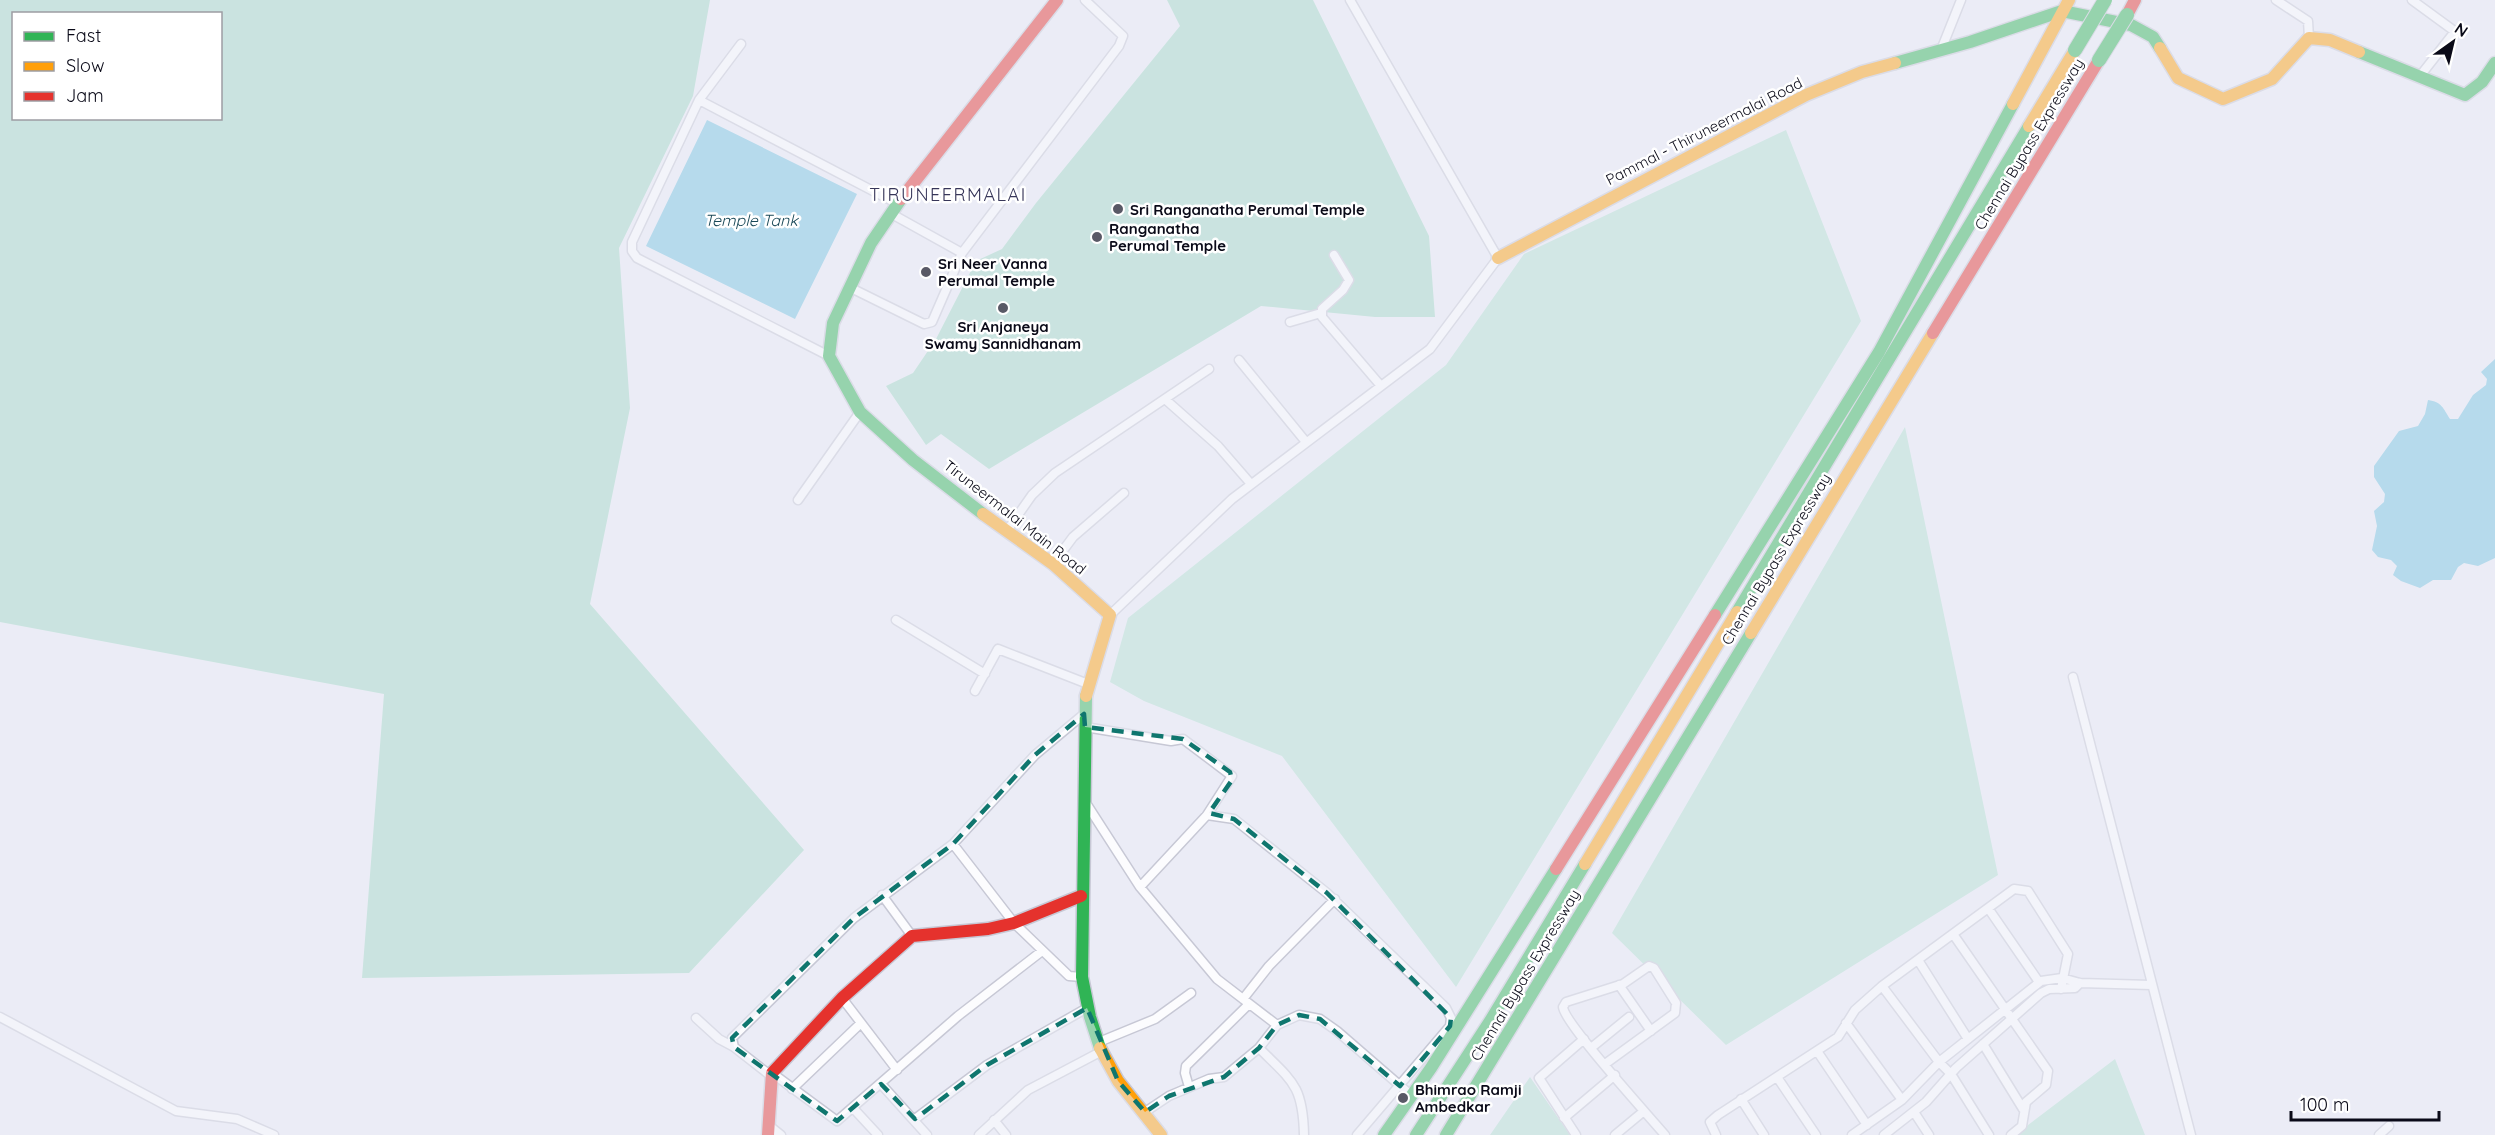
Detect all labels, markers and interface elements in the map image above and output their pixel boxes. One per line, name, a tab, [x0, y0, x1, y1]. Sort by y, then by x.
legend	[12, 12, 222, 120]
north arrow	[2423, 12, 2483, 72]
text: N	[2451, 18, 2472, 41]
text: Fast	[66, 24, 101, 47]
text: Slow	[66, 54, 104, 77]
street label: Chennai Bypass Expressway	[1970, 55, 2088, 233]
street label: Pammal - Thiruneermalai Road	[1602, 73, 1806, 189]
text: Jam	[66, 84, 104, 107]
district label: TIRUNEERMALAI	[869, 183, 1027, 206]
place label: Sri Ranganatha Perumal Temple	[1130, 200, 1365, 219]
marker: Sri Ranganatha Perumal Temple	[1111, 202, 1125, 216]
water label: Temple Tank	[704, 210, 799, 230]
place label: Ranganatha Perumal Temple	[1109, 219, 1226, 255]
marker: Ranganatha Perumal Temple	[1090, 230, 1104, 244]
place label: Sri Neer Vanna Perumal Temple	[938, 254, 1055, 290]
marker: Sri Neer Vanna Perumal Temple	[919, 265, 933, 279]
marker: Sri Anjaneya Swamy Sannidhanam	[996, 301, 1010, 315]
place label: Sri Anjaneya Swamy Sannidhanam	[925, 317, 1081, 353]
street label: Tiruneermalai Main Road	[940, 456, 1090, 578]
street label: Chennai Bypass Expressway	[1717, 470, 1835, 648]
street label: Chennai Bypass Expressway	[1466, 886, 1584, 1064]
place label: Bhimrao Ramji Ambedkar	[1415, 1080, 1522, 1116]
scale bar	[2291, 1084, 2440, 1122]
marker: Bhimrao Ramji Ambedkar	[1396, 1091, 1410, 1105]
text: 100 m	[2300, 1093, 2349, 1116]

